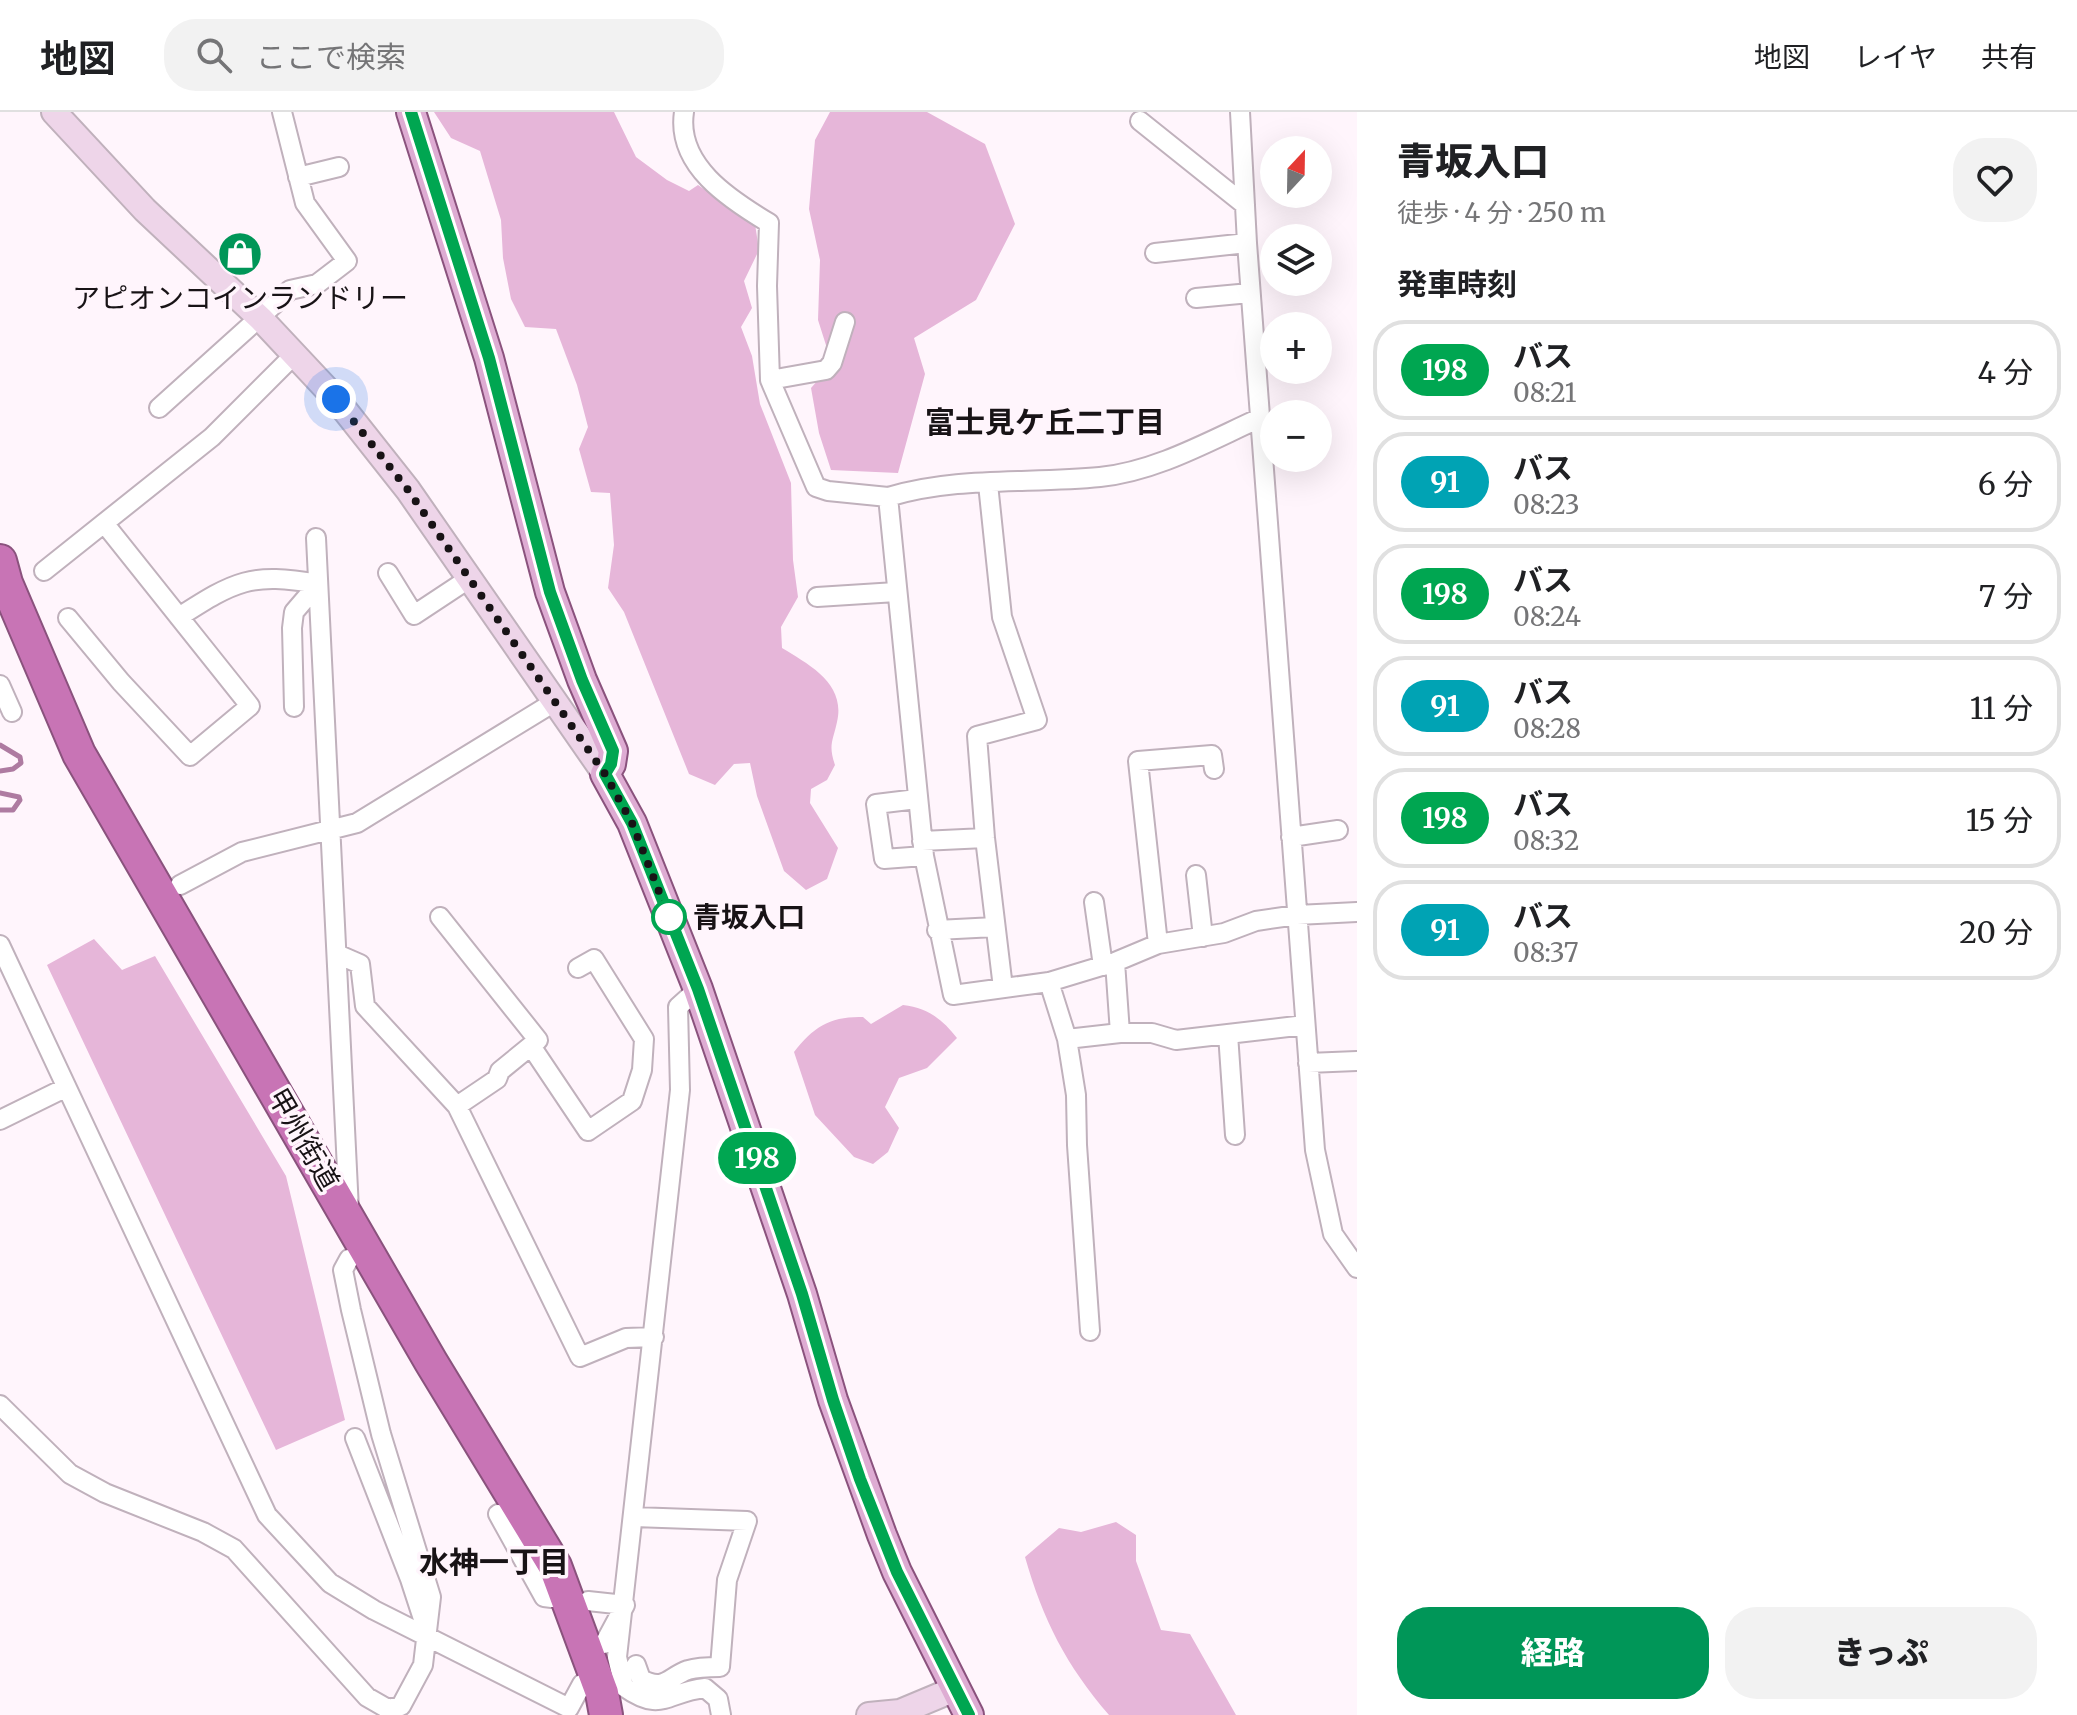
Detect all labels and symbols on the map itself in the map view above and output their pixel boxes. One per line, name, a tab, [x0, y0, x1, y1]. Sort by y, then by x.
north arrow	[1260, 136, 1332, 208]
shop icon: アピオンコインランドリー	[216, 230, 264, 278]
place label: アピオンコインランドリー	[72, 280, 408, 316]
your location	[316, 379, 356, 419]
district label: 富士見ケ丘二丁目	[925, 403, 1165, 441]
place label: 青坂入口	[693, 899, 805, 935]
marker: 青坂入口	[652, 900, 686, 934]
street label: 甲州街道	[260, 1081, 348, 1197]
line badge: 198	[711, 1132, 803, 1184]
district label: 水神一丁目	[419, 1543, 569, 1581]

